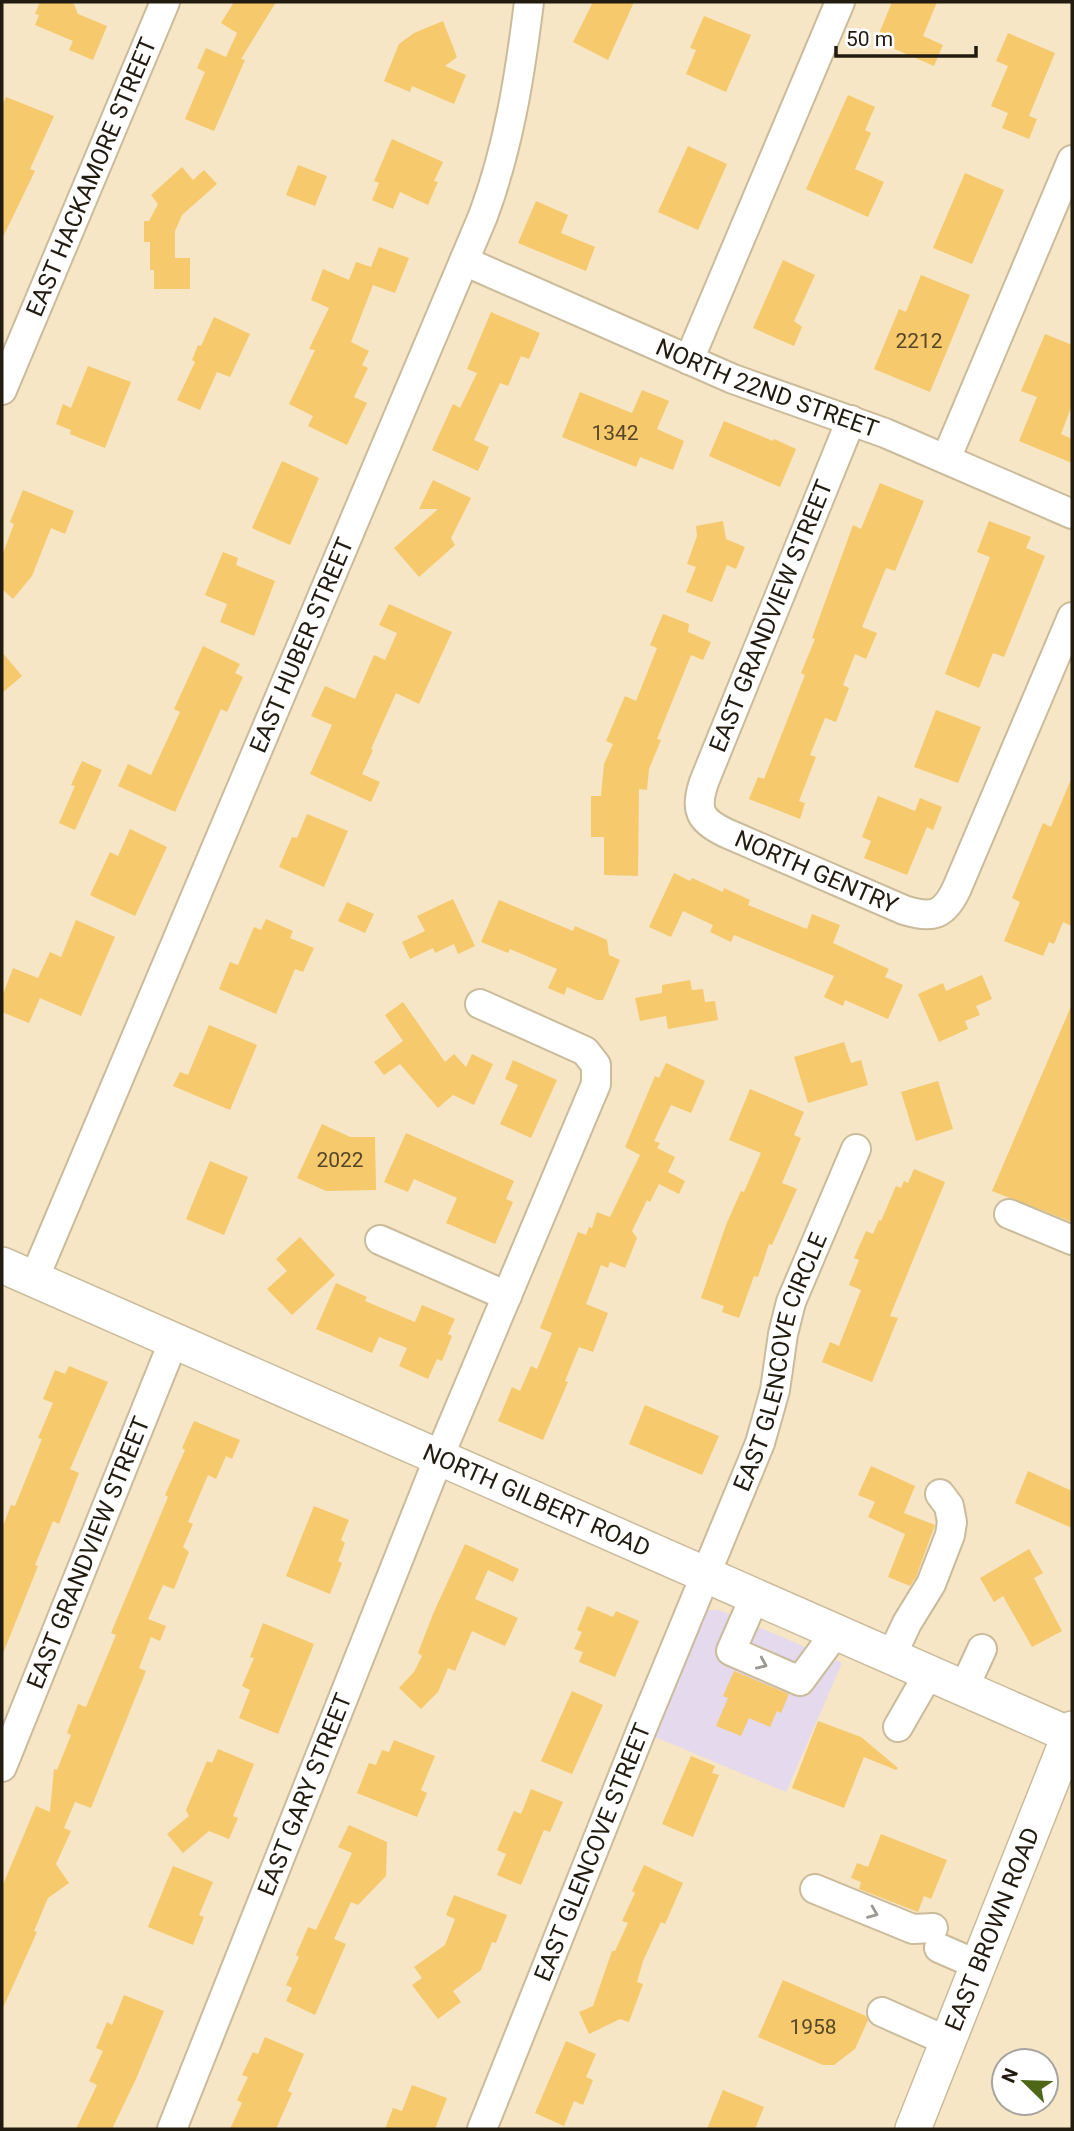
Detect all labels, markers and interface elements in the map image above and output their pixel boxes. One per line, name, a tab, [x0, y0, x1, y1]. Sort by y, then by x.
scale bar	[836, 14, 976, 58]
text: 50 m	[846, 27, 893, 51]
street label: EAST HACKAMORE STREET	[21, 33, 162, 321]
house number: 2212	[895, 329, 943, 353]
street label: NORTH 22ND STREET	[652, 333, 882, 443]
house number: 1342	[591, 421, 639, 445]
street label: EAST GRANDVIEW STREET	[704, 476, 838, 756]
street label: EAST HUBER STREET	[244, 534, 359, 757]
street label: NORTH GENTRY	[730, 824, 902, 920]
house number: 2022	[316, 1148, 364, 1172]
street label: EAST GLENCOVE CIRCLE	[728, 1229, 833, 1495]
street label: EAST GRANDVIEW STREET	[21, 1413, 156, 1693]
street label: NORTH GILBERT ROAD	[419, 1438, 654, 1563]
one-way arrow	[754, 1656, 767, 1670]
street label: EAST GARY STREET	[252, 1689, 358, 1900]
street label: EAST GLENCOVE STREET	[528, 1719, 657, 1985]
street label: EAST BROWN ROAD	[939, 1823, 1045, 2035]
one-way arrow	[866, 1905, 879, 1919]
house number: 1958	[789, 2015, 837, 2039]
north arrow	[990, 2047, 1060, 2117]
text: N	[997, 2065, 1023, 2086]

